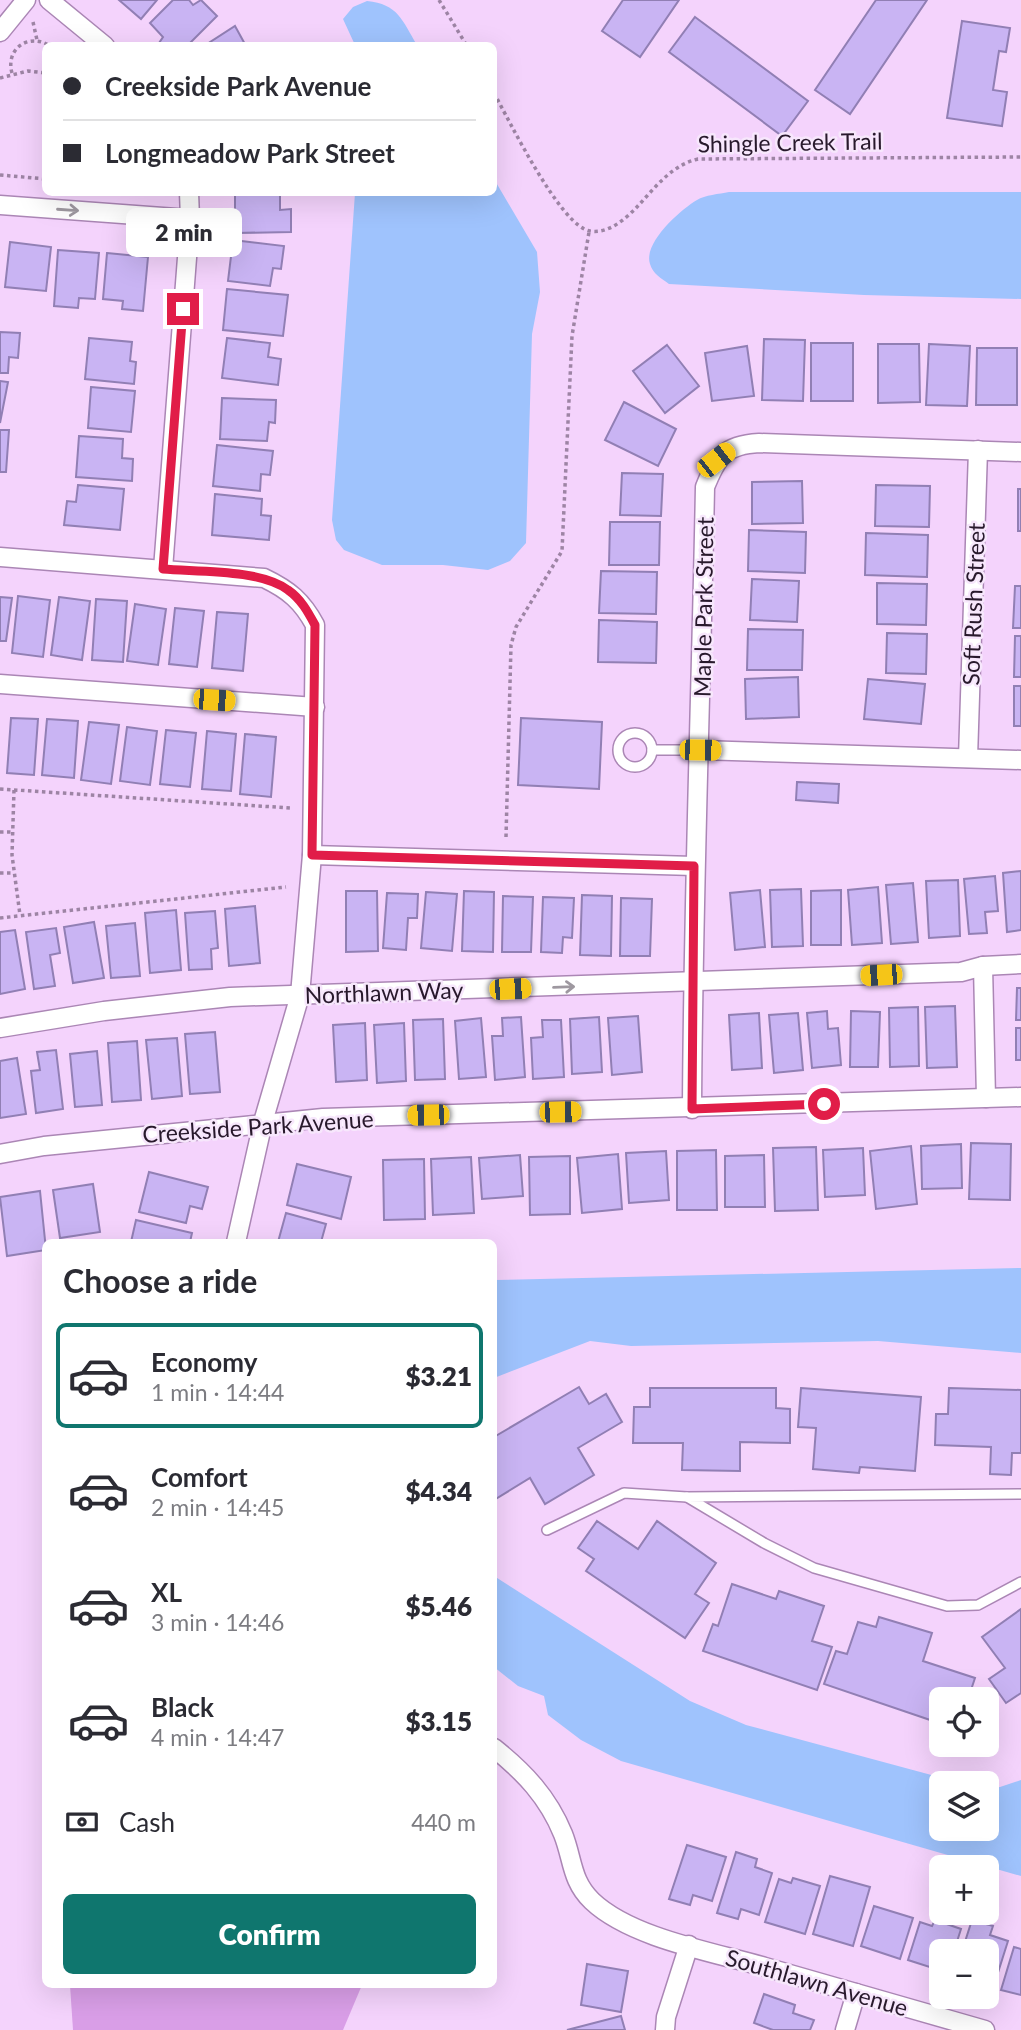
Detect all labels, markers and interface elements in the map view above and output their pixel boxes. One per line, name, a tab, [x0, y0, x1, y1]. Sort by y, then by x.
text: Creekside Park Avenue	[105, 70, 371, 102]
street label: Shingle Creek Trail	[697, 126, 883, 158]
text: Longmeadow Park Street	[105, 137, 395, 169]
one-way arrow	[56, 204, 79, 217]
callout: 2 min	[125, 208, 241, 256]
text: 2 min	[155, 218, 213, 246]
route end	[167, 293, 199, 325]
car	[693, 439, 740, 481]
street label: Maple Park Street	[687, 516, 719, 697]
street label: Soft Rush Street	[956, 521, 990, 686]
car	[193, 688, 236, 712]
car	[679, 739, 722, 761]
car	[860, 963, 903, 987]
street label: Northlawn Way	[304, 975, 464, 1009]
car	[489, 978, 532, 1000]
one-way arrow	[552, 980, 575, 994]
route start	[808, 1088, 840, 1120]
car	[539, 1101, 582, 1123]
street label: Creekside Park Avenue	[141, 1104, 375, 1148]
car	[407, 1104, 450, 1126]
text: Choose a ride	[63, 1261, 257, 1300]
icon: car	[67, 1344, 130, 1407]
text: Economy	[151, 1346, 257, 1378]
text: $3.21	[405, 1360, 472, 1392]
text: 1 min · 14:44	[151, 1378, 284, 1406]
icon: car	[67, 1459, 130, 1522]
text: Comfort	[151, 1461, 248, 1493]
text: $4.34	[405, 1475, 472, 1507]
text: 2 min · 14:45	[151, 1493, 284, 1521]
icon: car	[67, 1574, 130, 1637]
text: XL	[151, 1576, 182, 1608]
text: $5.46	[405, 1590, 472, 1622]
text: 3 min · 14:46	[151, 1608, 284, 1636]
map controls	[929, 1687, 999, 2009]
button: locate	[929, 1687, 999, 1757]
icon: car	[67, 1689, 130, 1752]
text: Black	[151, 1691, 214, 1723]
text: $3.15	[405, 1705, 472, 1737]
text: 4 min · 14:47	[151, 1723, 284, 1751]
button: layers	[929, 1771, 999, 1841]
icon: cash	[63, 1803, 101, 1841]
text: Cash	[119, 1806, 175, 1838]
text: 440 m	[411, 1808, 476, 1836]
button: +	[929, 1855, 999, 1925]
button: Confirm	[63, 1894, 476, 1974]
button: −	[929, 1939, 999, 2009]
street label: Southlawn Avenue	[723, 1943, 911, 2021]

